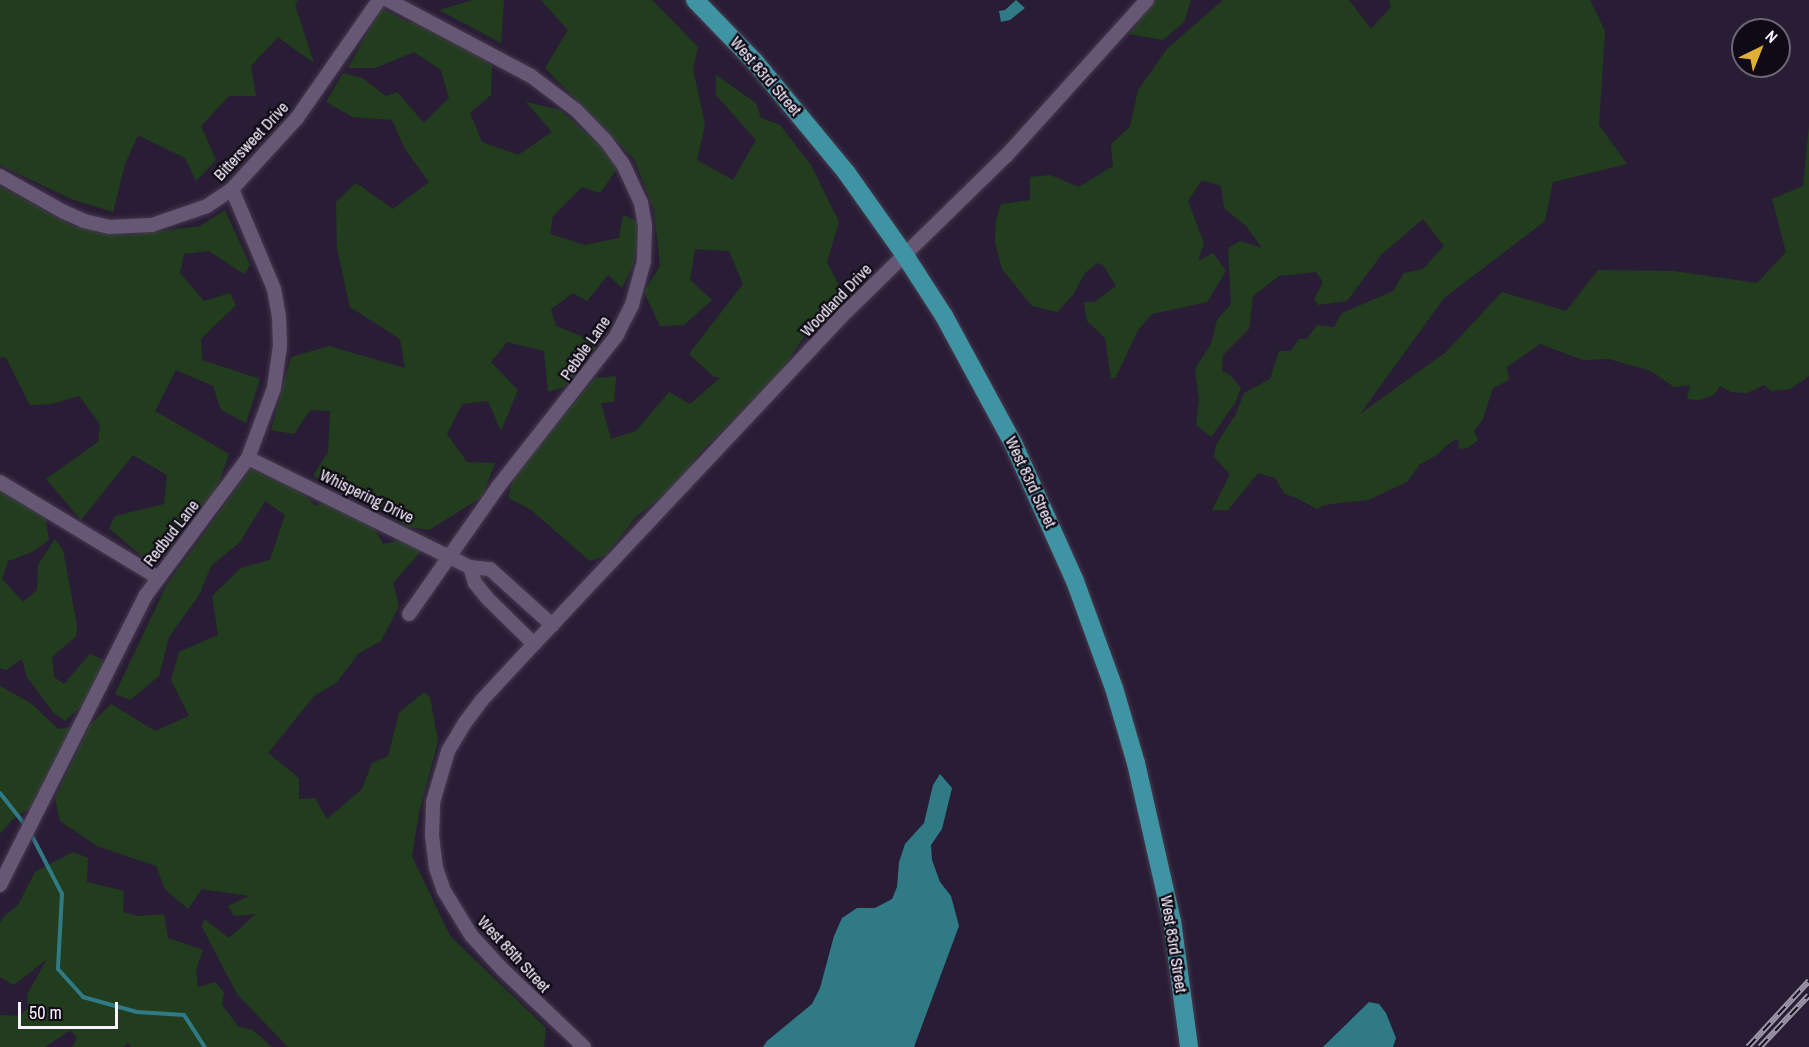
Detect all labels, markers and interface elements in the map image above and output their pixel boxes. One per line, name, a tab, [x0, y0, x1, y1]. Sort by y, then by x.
north arrow	[1731, 18, 1791, 78]
text: N	[1761, 25, 1783, 48]
street label: West 83rd Street	[727, 33, 805, 119]
street label: Bittersweet Drive	[210, 98, 292, 184]
street label: Woodland Drive	[797, 260, 875, 340]
street label: Pebble Lane	[556, 312, 614, 384]
street label: West 83rd Street	[1002, 433, 1060, 531]
street label: Whispering Drive	[317, 465, 417, 527]
street label: Redbud Lane	[139, 496, 203, 570]
street label: West 83rd Street	[1157, 894, 1191, 994]
street label: West 85th Street	[474, 912, 554, 996]
scale bar	[21, 990, 122, 1028]
text: 50 m	[29, 1000, 62, 1025]

